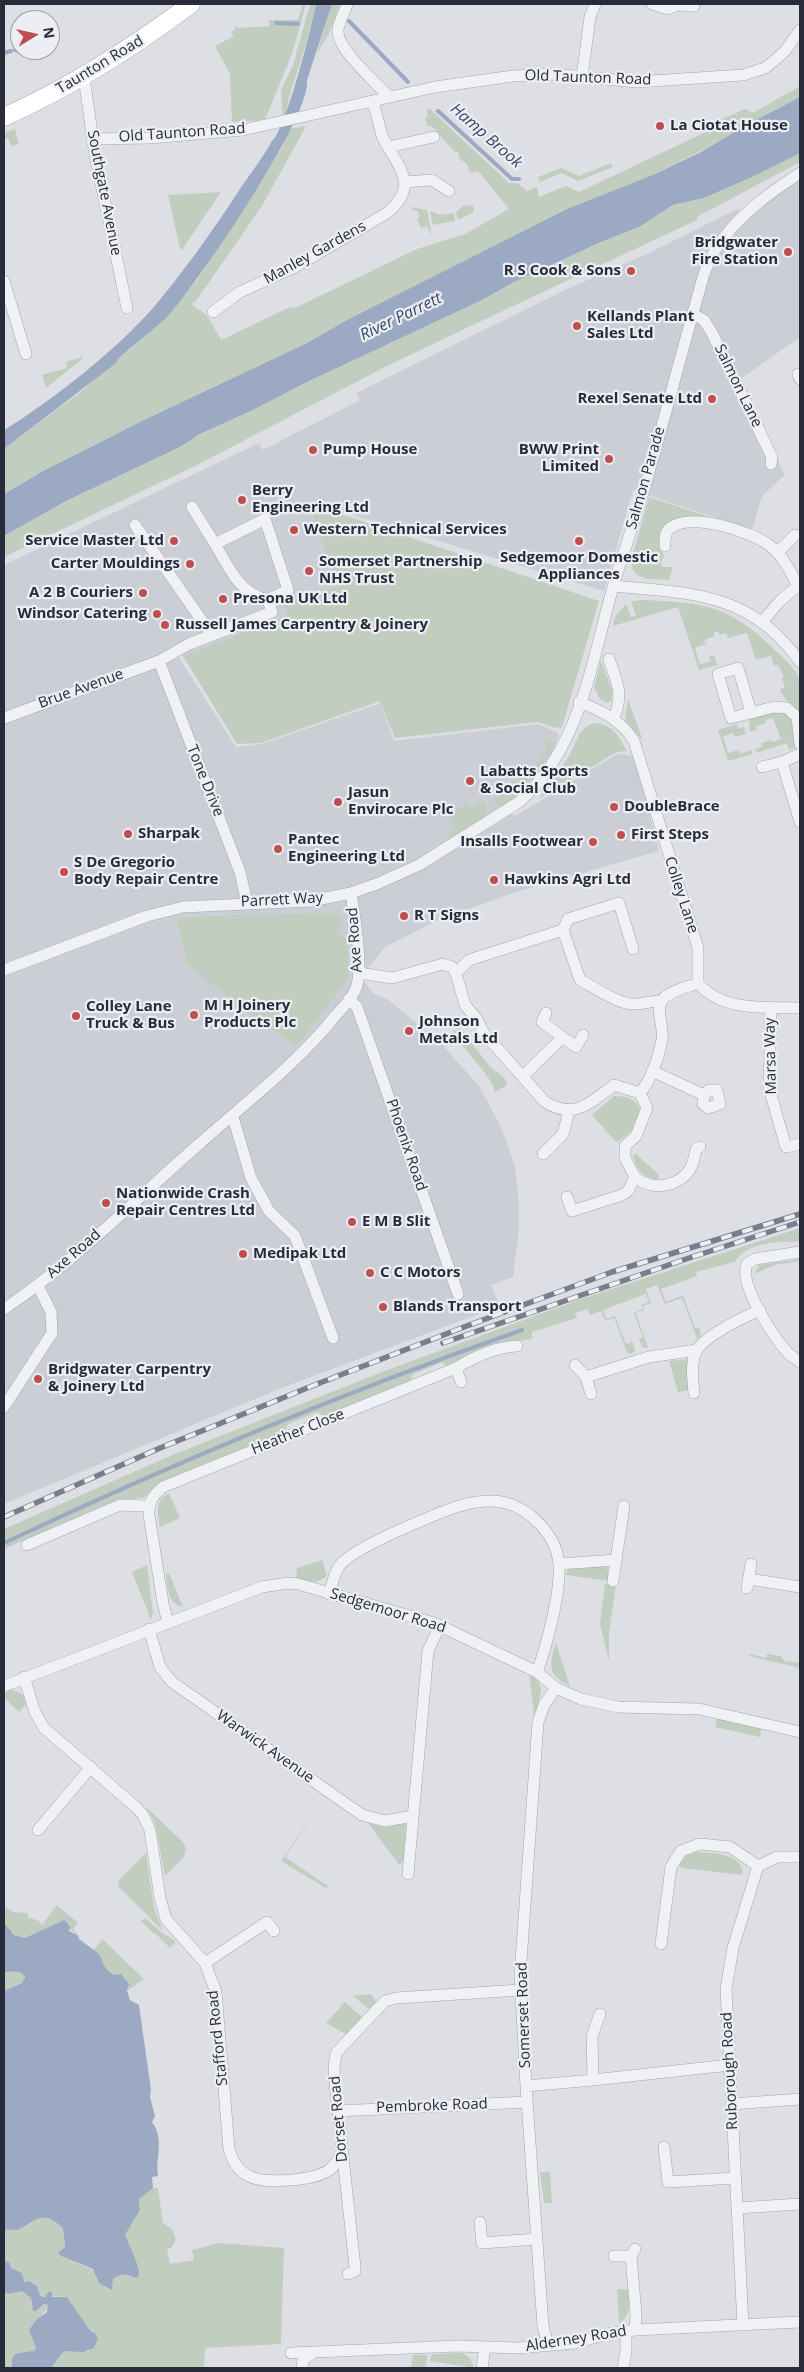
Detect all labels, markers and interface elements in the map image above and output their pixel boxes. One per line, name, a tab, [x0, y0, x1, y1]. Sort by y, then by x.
north arrow	[10, 10, 60, 60]
text: N	[39, 26, 60, 40]
street label: Taunton Road	[53, 32, 147, 98]
street label: Old Taunton Road	[524, 67, 652, 89]
water label: Hamp Brook	[446, 100, 526, 172]
place label: La Ciotat House	[670, 117, 788, 135]
street label: Old Taunton Road	[118, 120, 246, 146]
marker: La Ciotat House	[654, 120, 666, 132]
street label: Southgate Avenue	[83, 129, 125, 257]
street label: Manley Gardens	[261, 218, 369, 288]
place label: Bridgwater Fire Station	[692, 234, 778, 269]
marker: Bridgwater Fire Station	[782, 246, 794, 258]
place label: R S Cook & Sons	[504, 262, 621, 280]
marker: R S Cook & Sons	[625, 265, 637, 277]
water label: River Parrett	[357, 289, 445, 345]
place label: Kellands Plant Sales Ltd	[587, 308, 694, 343]
marker: Kellands Plant Sales Ltd	[571, 320, 583, 332]
street label: Salmon Lane	[710, 342, 766, 430]
place label: Rexel Senate Ltd	[577, 390, 702, 408]
marker: Rexel Senate Ltd	[706, 393, 718, 405]
street label: Salmon Parade	[623, 425, 669, 531]
place label: Pump House	[323, 441, 417, 459]
place label: BWW Print Limited	[519, 441, 599, 476]
marker: Pump House	[307, 444, 319, 456]
marker: BWW Print Limited	[603, 453, 615, 465]
place label: Berry Engineering Ltd	[252, 482, 369, 517]
marker: Berry Engineering Ltd	[236, 494, 248, 506]
place label: Western Technical Services	[304, 521, 507, 539]
marker: Western Technical Services	[288, 524, 300, 536]
place label: Service Master Ltd	[25, 532, 164, 550]
marker: Service Master Ltd	[168, 535, 180, 547]
marker: Sedgemoor Domestic Appliances	[573, 535, 585, 547]
place label: Sedgemoor Domestic Appliances	[500, 549, 658, 584]
place label: Somerset Partnership NHS Trust	[319, 553, 482, 588]
place label: Carter Mouldings	[51, 555, 180, 573]
marker: Carter Mouldings	[184, 558, 196, 570]
marker: Somerset Partnership NHS Trust	[303, 565, 315, 577]
place label: A 2 B Couriers	[29, 584, 133, 602]
marker: A 2 B Couriers	[137, 587, 149, 599]
place label: Presona UK Ltd	[233, 590, 347, 608]
marker: Presona UK Ltd	[217, 593, 229, 605]
place label: Windsor Catering	[17, 605, 147, 623]
marker: Windsor Catering	[151, 608, 163, 620]
place label: Russell James Carpentry & Joinery	[175, 616, 428, 634]
marker: Russell James Carpentry & Joinery	[159, 619, 171, 631]
street label: Brue Avenue	[36, 665, 126, 713]
street label: Tone Drive	[183, 743, 227, 819]
place label: Labatts Sports & Social Club	[480, 763, 588, 798]
marker: Labatts Sports & Social Club	[464, 775, 476, 787]
place label: Jasun Envirocare Plc	[348, 784, 454, 819]
marker: Jasun Envirocare Plc	[332, 796, 344, 808]
place label: DoubleBrace	[624, 798, 720, 816]
marker: DoubleBrace	[608, 801, 620, 813]
place label: Sharpak	[138, 825, 200, 843]
place label: First Steps	[631, 826, 709, 844]
marker: Sharpak	[122, 828, 134, 840]
marker: First Steps	[615, 829, 627, 841]
place label: Pantec Engineering Ltd	[288, 831, 405, 866]
place label: Insalls Footwear	[460, 833, 583, 851]
marker: Insalls Footwear	[587, 836, 599, 848]
marker: Pantec Engineering Ltd	[272, 843, 284, 855]
place label: S De Gregorio Body Repair Centre	[74, 854, 218, 889]
street label: Colley Lane	[660, 854, 702, 936]
marker: S De Gregorio Body Repair Centre	[58, 866, 70, 878]
place label: Hawkins Agri Ltd	[504, 871, 631, 889]
marker: Hawkins Agri Ltd	[488, 874, 500, 886]
street label: Parrett Way	[240, 889, 324, 911]
street label: Axe Road	[344, 907, 366, 973]
place label: R T Signs	[414, 907, 479, 925]
marker: R T Signs	[398, 910, 410, 922]
place label: M H Joinery Products Plc	[204, 997, 296, 1032]
place label: Colley Lane Truck & Bus	[86, 998, 175, 1033]
marker: M H Joinery Products Plc	[188, 1009, 200, 1021]
marker: Colley Lane Truck & Bus	[70, 1010, 82, 1022]
place label: Johnson Metals Ltd	[419, 1013, 498, 1048]
street label: Marsa Way	[761, 1017, 781, 1095]
marker: Johnson Metals Ltd	[403, 1025, 415, 1037]
street label: Phoenix Road	[382, 1097, 430, 1193]
place label: Nationwide Crash Repair Centres Ltd	[116, 1185, 255, 1220]
marker: Nationwide Crash Repair Centres Ltd	[100, 1197, 112, 1209]
place label: E M B Slit	[362, 1213, 430, 1231]
marker: E M B Slit	[346, 1216, 358, 1228]
street label: Axe Road	[43, 1226, 105, 1282]
place label: Medipak Ltd	[253, 1245, 346, 1263]
marker: Medipak Ltd	[237, 1248, 249, 1260]
place label: C C Motors	[380, 1264, 460, 1282]
marker: C C Motors	[364, 1267, 376, 1279]
place label: Blands Transport	[393, 1298, 521, 1316]
marker: Blands Transport	[377, 1301, 389, 1313]
place label: Bridgwater Carpentry & Joinery Ltd	[48, 1361, 211, 1396]
marker: Bridgwater Carpentry & Joinery Ltd	[32, 1373, 44, 1385]
street label: Heather Close	[249, 1405, 347, 1459]
street label: Sedgemoor Road	[328, 1585, 448, 1637]
street label: Warwick Avenue	[213, 1707, 317, 1787]
street label: Somerset Road	[513, 1962, 535, 2068]
street label: Stafford Road	[204, 1989, 232, 2087]
street label: Ruborough Road	[718, 2012, 742, 2130]
street label: Dorset Road	[326, 2075, 352, 2163]
street label: Pembroke Road	[376, 2095, 488, 2117]
street label: Alderney Road	[524, 2322, 628, 2356]

